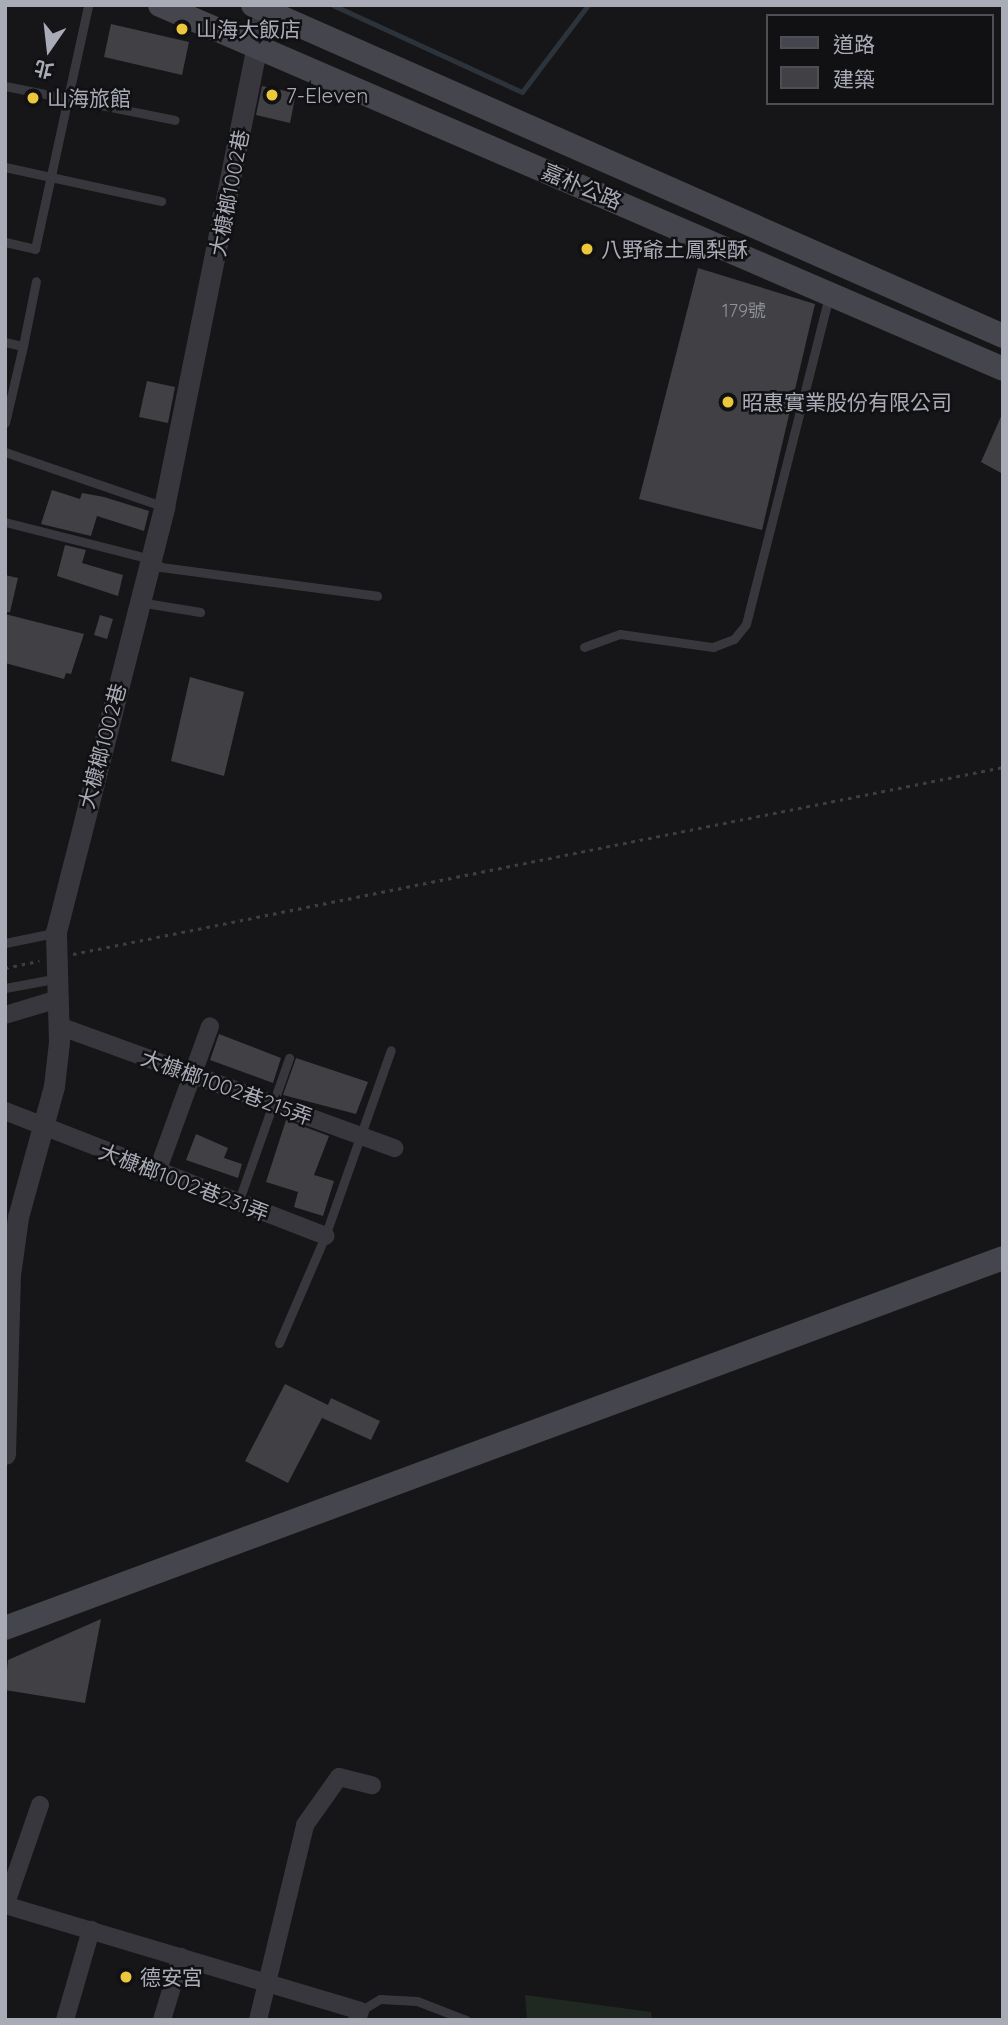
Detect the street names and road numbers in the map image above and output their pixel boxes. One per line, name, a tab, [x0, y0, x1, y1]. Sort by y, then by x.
street label: 大槺榔1002巷	[204, 128, 254, 258]
street label: 嘉朴公路	[538, 158, 626, 214]
street label: 大槺榔1002巷	[73, 681, 131, 811]
street label: 大槺榔1002巷215弄	[138, 1044, 316, 1130]
street label: 大槺榔1002巷231弄	[96, 1138, 272, 1226]

